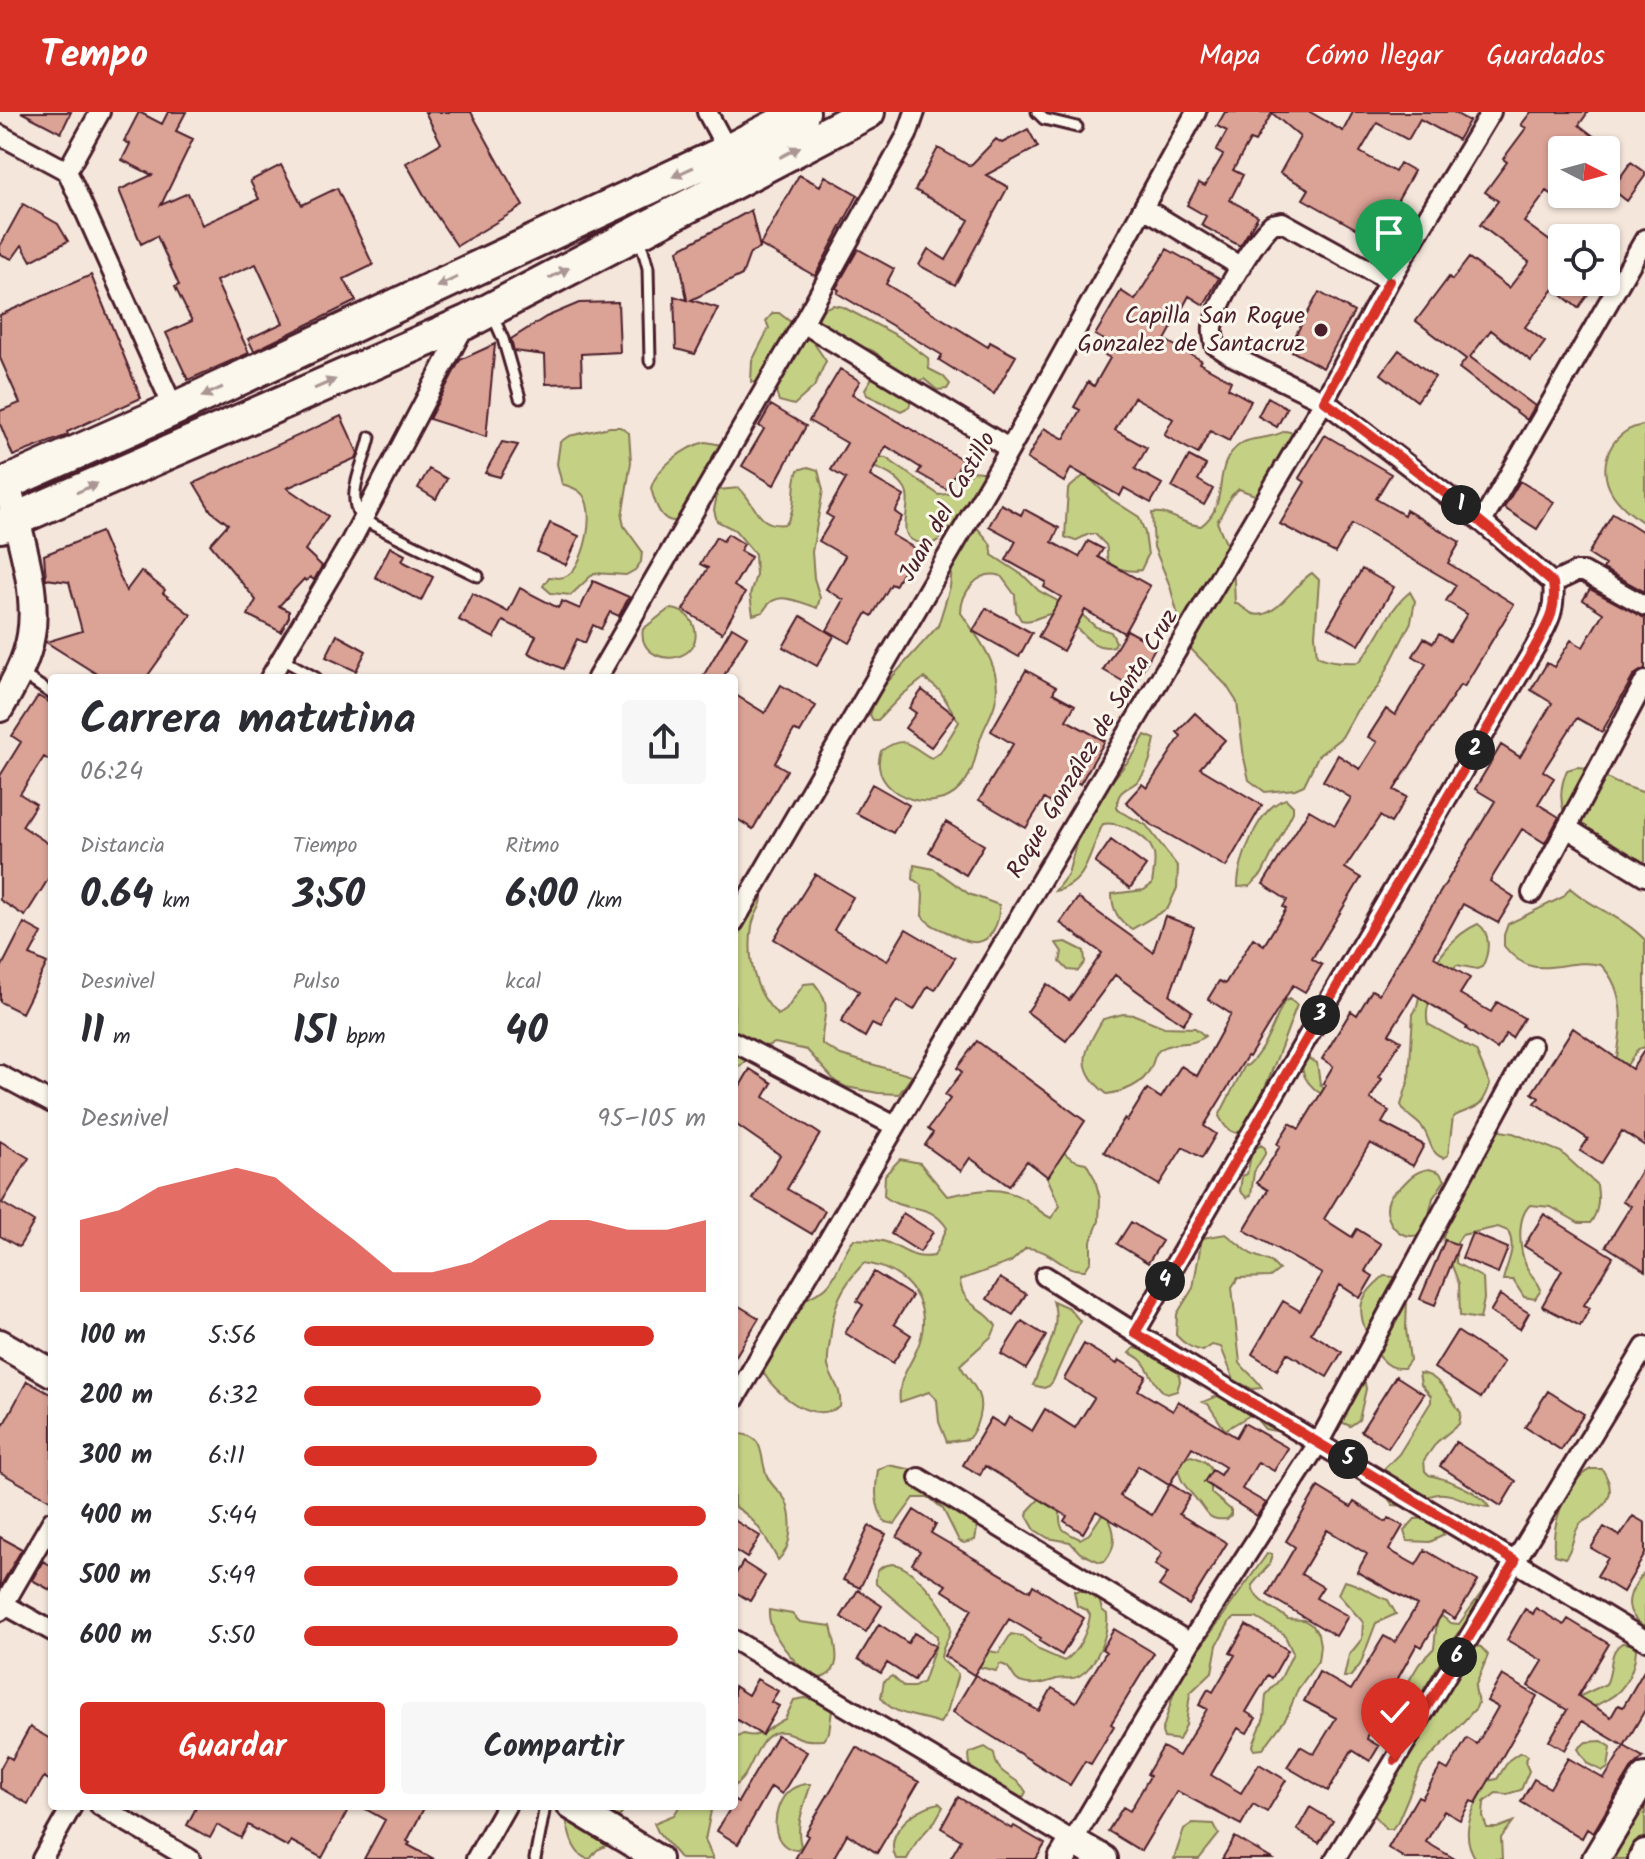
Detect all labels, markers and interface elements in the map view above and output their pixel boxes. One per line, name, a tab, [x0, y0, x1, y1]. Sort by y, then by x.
text: Tempo	[40, 26, 148, 86]
text: Mapa	[1199, 34, 1261, 79]
text: Cómo llegar	[1305, 34, 1442, 79]
text: Guardados	[1486, 34, 1605, 79]
north arrow	[1548, 136, 1620, 208]
map controls	[1548, 136, 1620, 296]
one-way arrow	[778, 146, 801, 159]
one-way arrow	[671, 165, 695, 179]
pin	[1355, 199, 1423, 281]
icon: arrive	[1367, 211, 1411, 255]
button: locate	[1548, 224, 1620, 296]
one-way arrow	[548, 266, 571, 279]
one-way arrow	[436, 275, 459, 289]
place label: Capilla San Roque Gonzalez de Santacruz	[1078, 297, 1305, 364]
marker: Capilla San Roque Gonzalez de Santacruz	[1312, 321, 1330, 339]
one-way arrow	[313, 377, 336, 391]
one-way arrow	[200, 385, 223, 399]
street label: Juan del Castillo	[889, 424, 1007, 590]
one-way arrow	[75, 482, 98, 495]
pin: 1	[1441, 485, 1481, 525]
text: 1	[1458, 487, 1464, 522]
street label: Roque González de Santa Cruz	[997, 601, 1189, 887]
text: Carrera matutina	[80, 686, 416, 756]
button: share	[622, 700, 706, 784]
pin: 2	[1455, 730, 1495, 770]
text: 2	[1469, 732, 1481, 767]
text: 06:24	[80, 751, 143, 793]
text: Distancia	[80, 829, 165, 864]
text: Tiempo	[293, 829, 358, 864]
text: Ritmo	[505, 829, 559, 864]
text: 0.64	[80, 864, 153, 928]
text: 3:50	[293, 864, 365, 928]
text: 6:00	[505, 864, 578, 928]
text: km	[153, 884, 190, 919]
text: /km	[578, 884, 622, 919]
text: Desnivel	[80, 965, 155, 1000]
text: Pulso	[293, 965, 340, 1000]
text: kcal	[505, 965, 541, 1000]
pin: 3	[1300, 995, 1340, 1035]
text: 3	[1314, 997, 1326, 1032]
text: 11	[80, 1000, 104, 1064]
text: 151	[293, 1000, 337, 1064]
text: 40	[505, 1000, 548, 1064]
text: m	[104, 1020, 131, 1055]
text: bpm	[337, 1020, 385, 1055]
text: Desnivel	[80, 1098, 169, 1140]
text: 95–105 m	[597, 1098, 706, 1140]
pin: 4	[1145, 1261, 1185, 1301]
text: 4	[1159, 1263, 1171, 1298]
text: 100 m	[80, 1315, 146, 1357]
text: 5:56	[208, 1315, 257, 1357]
text: 200 m	[80, 1375, 153, 1417]
text: 6:32	[208, 1375, 259, 1417]
text: 300 m	[80, 1435, 152, 1477]
text: 6:11	[208, 1435, 245, 1477]
pin: 5	[1328, 1439, 1368, 1479]
text: 5	[1342, 1441, 1354, 1476]
text: 400 m	[80, 1495, 152, 1537]
text: 5:44	[208, 1495, 257, 1537]
text: 500 m	[80, 1555, 151, 1597]
text: 5:49	[208, 1555, 255, 1597]
text: 600 m	[80, 1615, 152, 1657]
text: 5:50	[208, 1615, 255, 1657]
pin: 6	[1437, 1637, 1477, 1677]
text: 6	[1451, 1639, 1463, 1674]
pin	[1361, 1678, 1429, 1760]
icon: check	[1373, 1690, 1417, 1734]
button: Guardar	[80, 1702, 385, 1794]
button: Compartir	[401, 1702, 706, 1794]

